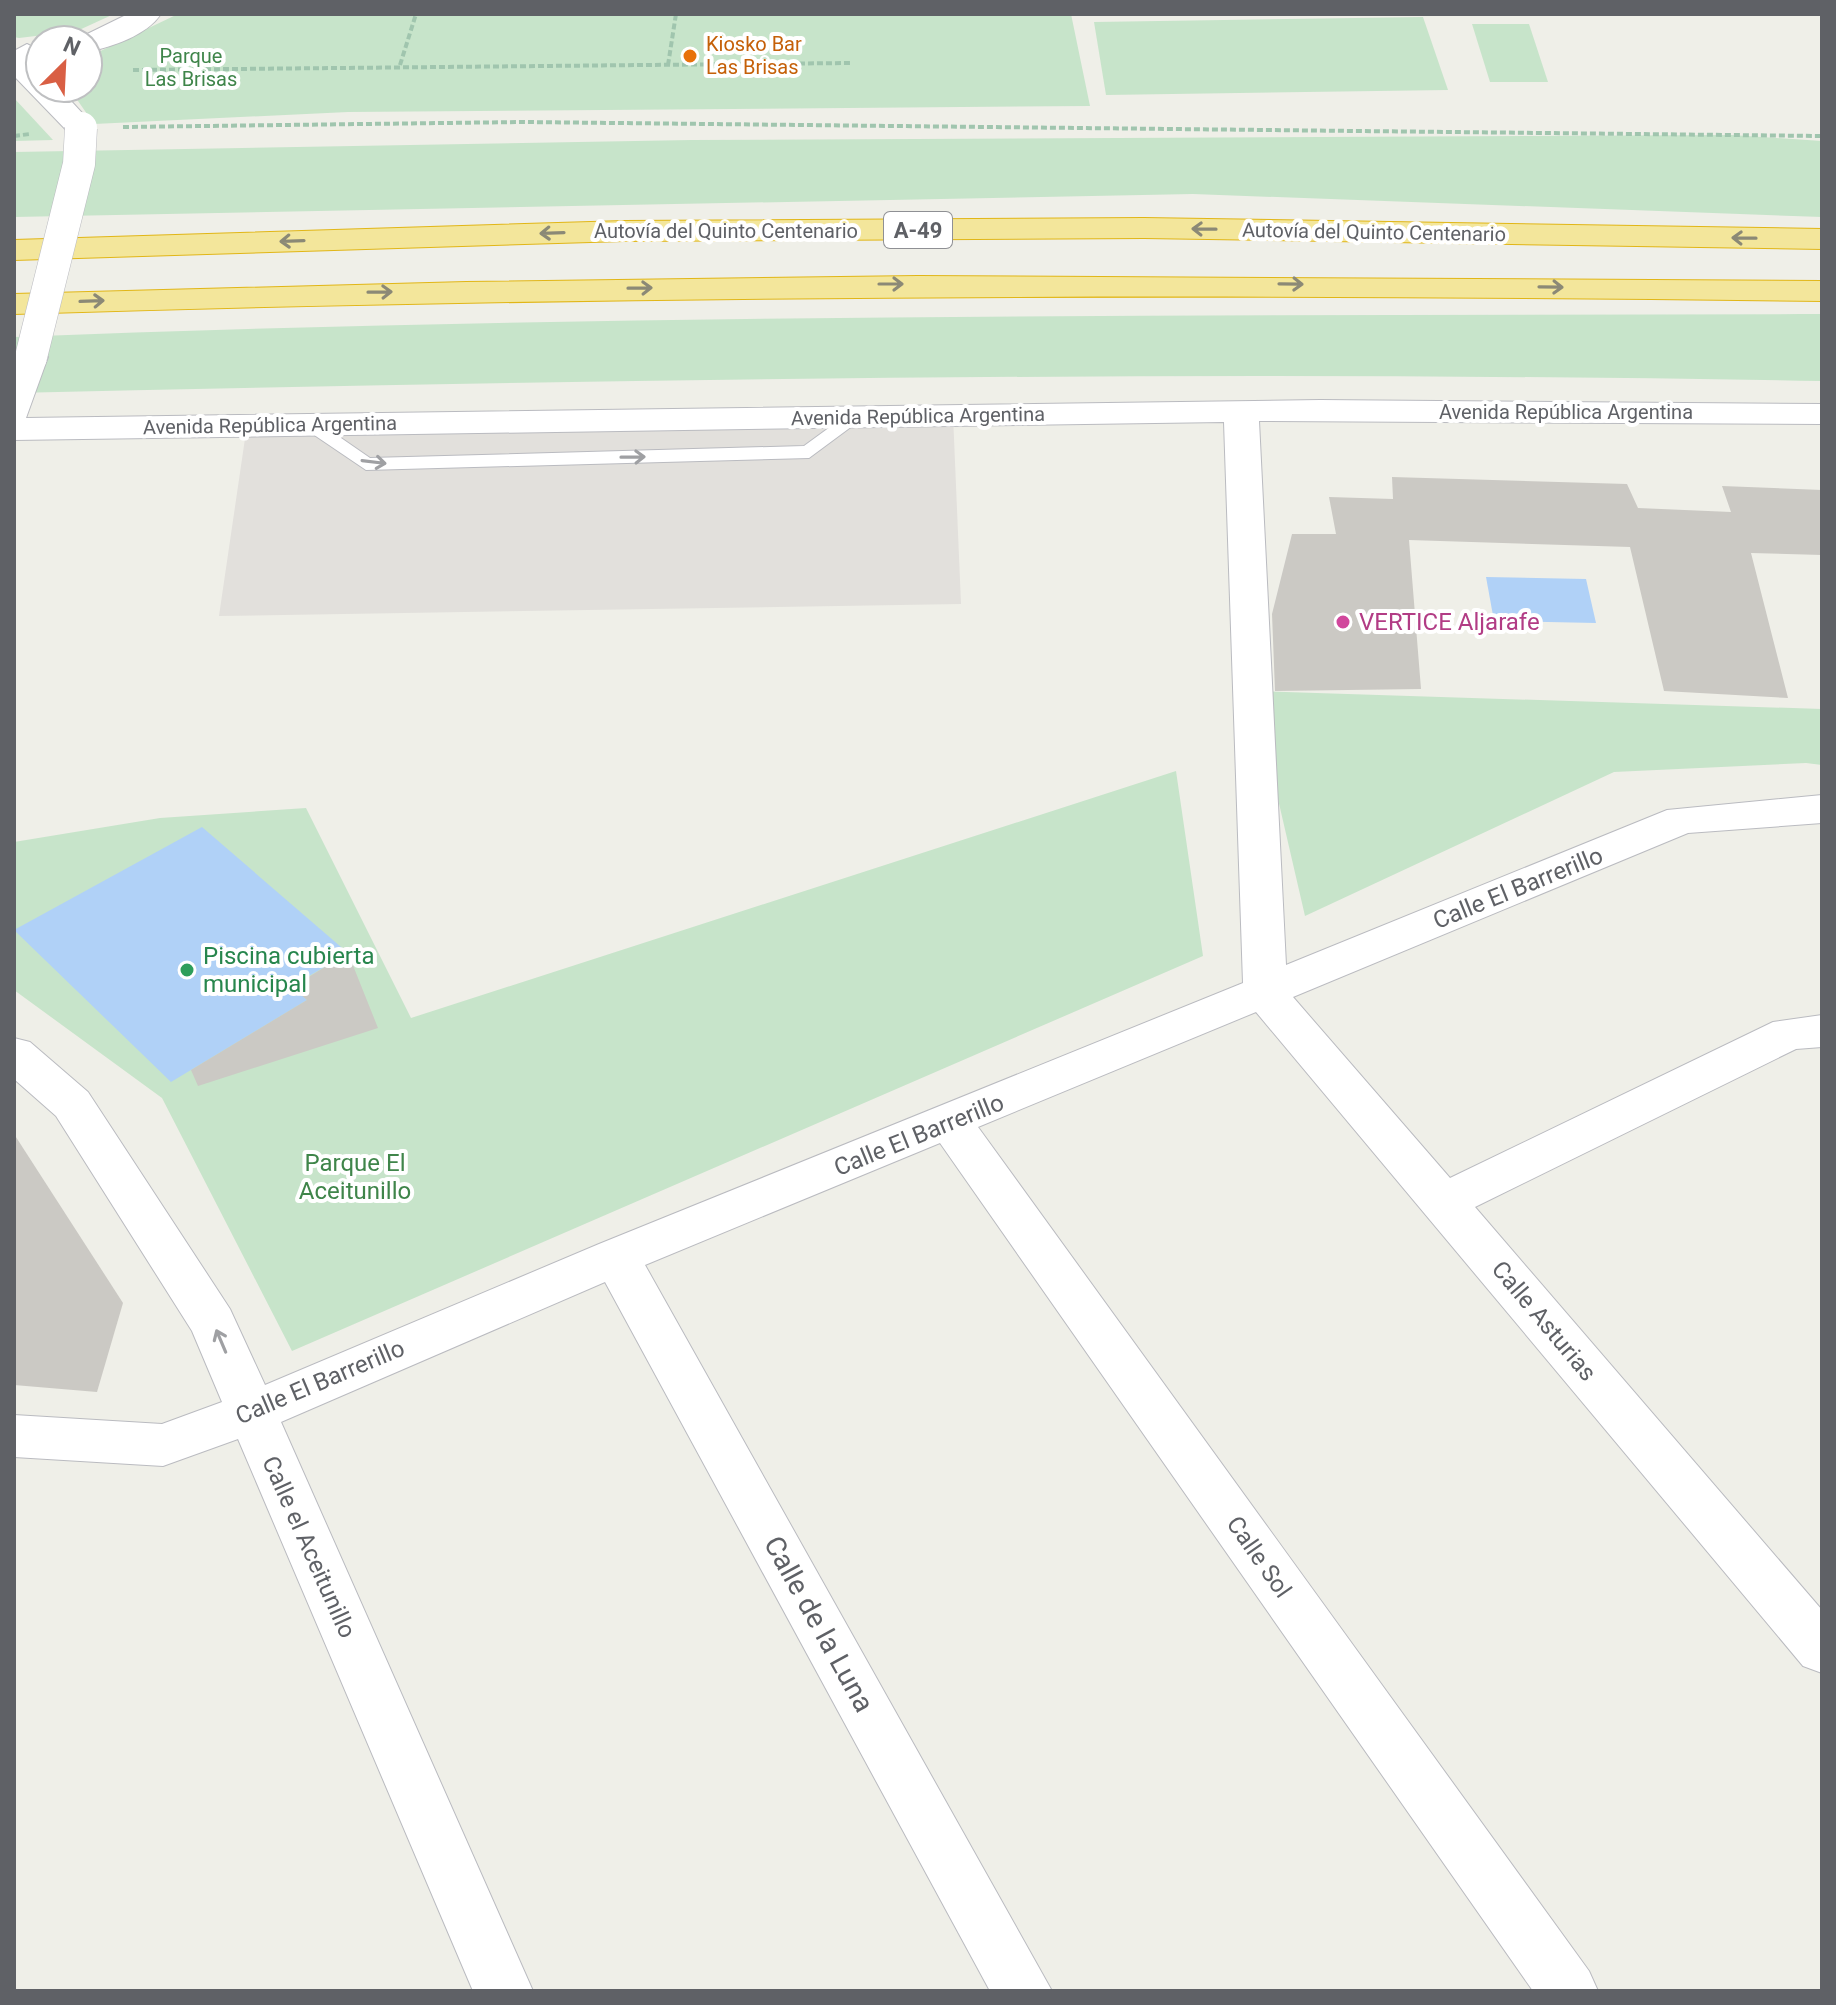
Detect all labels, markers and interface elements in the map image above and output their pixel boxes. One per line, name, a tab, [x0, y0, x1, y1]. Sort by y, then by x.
north arrow	[24, 24, 104, 104]
text: N	[60, 32, 84, 61]
place label: Kiosko Bar Las Brisas	[706, 32, 802, 79]
park label: Parque Las Brisas	[145, 44, 237, 91]
marker: Kiosko Bar Las Brisas	[681, 47, 699, 65]
road number: A-49	[884, 212, 952, 248]
street label: Autovía del Quinto Centenario	[1242, 218, 1506, 246]
street label: Autovía del Quinto Centenario	[594, 219, 858, 243]
one-way arrow	[1191, 222, 1218, 237]
one-way arrow	[539, 225, 566, 241]
one-way arrow	[1731, 230, 1758, 246]
one-way arrow	[279, 233, 306, 248]
one-way arrow	[877, 276, 904, 292]
one-way arrow	[1277, 276, 1304, 292]
one-way arrow	[1537, 279, 1564, 295]
one-way arrow	[626, 280, 653, 295]
one-way arrow	[366, 285, 393, 300]
one-way arrow	[78, 294, 105, 309]
street label: Avenida República Argentina	[1439, 400, 1693, 424]
street label: Avenida República Argentina	[791, 402, 1045, 430]
street label: Avenida República Argentina	[143, 411, 397, 439]
one-way arrow	[619, 449, 646, 464]
one-way arrow	[360, 454, 387, 469]
place label: VERTICE Aljarafe	[1359, 608, 1540, 636]
marker: VERTICE Aljarafe	[1334, 613, 1352, 631]
street label: Calle El Barrerillo	[1429, 841, 1607, 935]
place label: Piscina cubierta municipal	[203, 942, 374, 998]
marker: Piscina cubierta municipal	[178, 961, 196, 979]
street label: Calle El Barrerillo	[830, 1088, 1008, 1182]
park label: Parque El Aceitunillo	[299, 1149, 411, 1205]
street label: Calle Asturias	[1486, 1255, 1602, 1387]
one-way arrow	[212, 1329, 227, 1354]
street label: Calle El Barrerillo	[231, 1334, 409, 1430]
street label: Calle el Aceitunillo	[256, 1452, 362, 1642]
street label: Calle Sol	[1221, 1511, 1297, 1603]
street label: Calle de la Luna	[757, 1530, 881, 1718]

